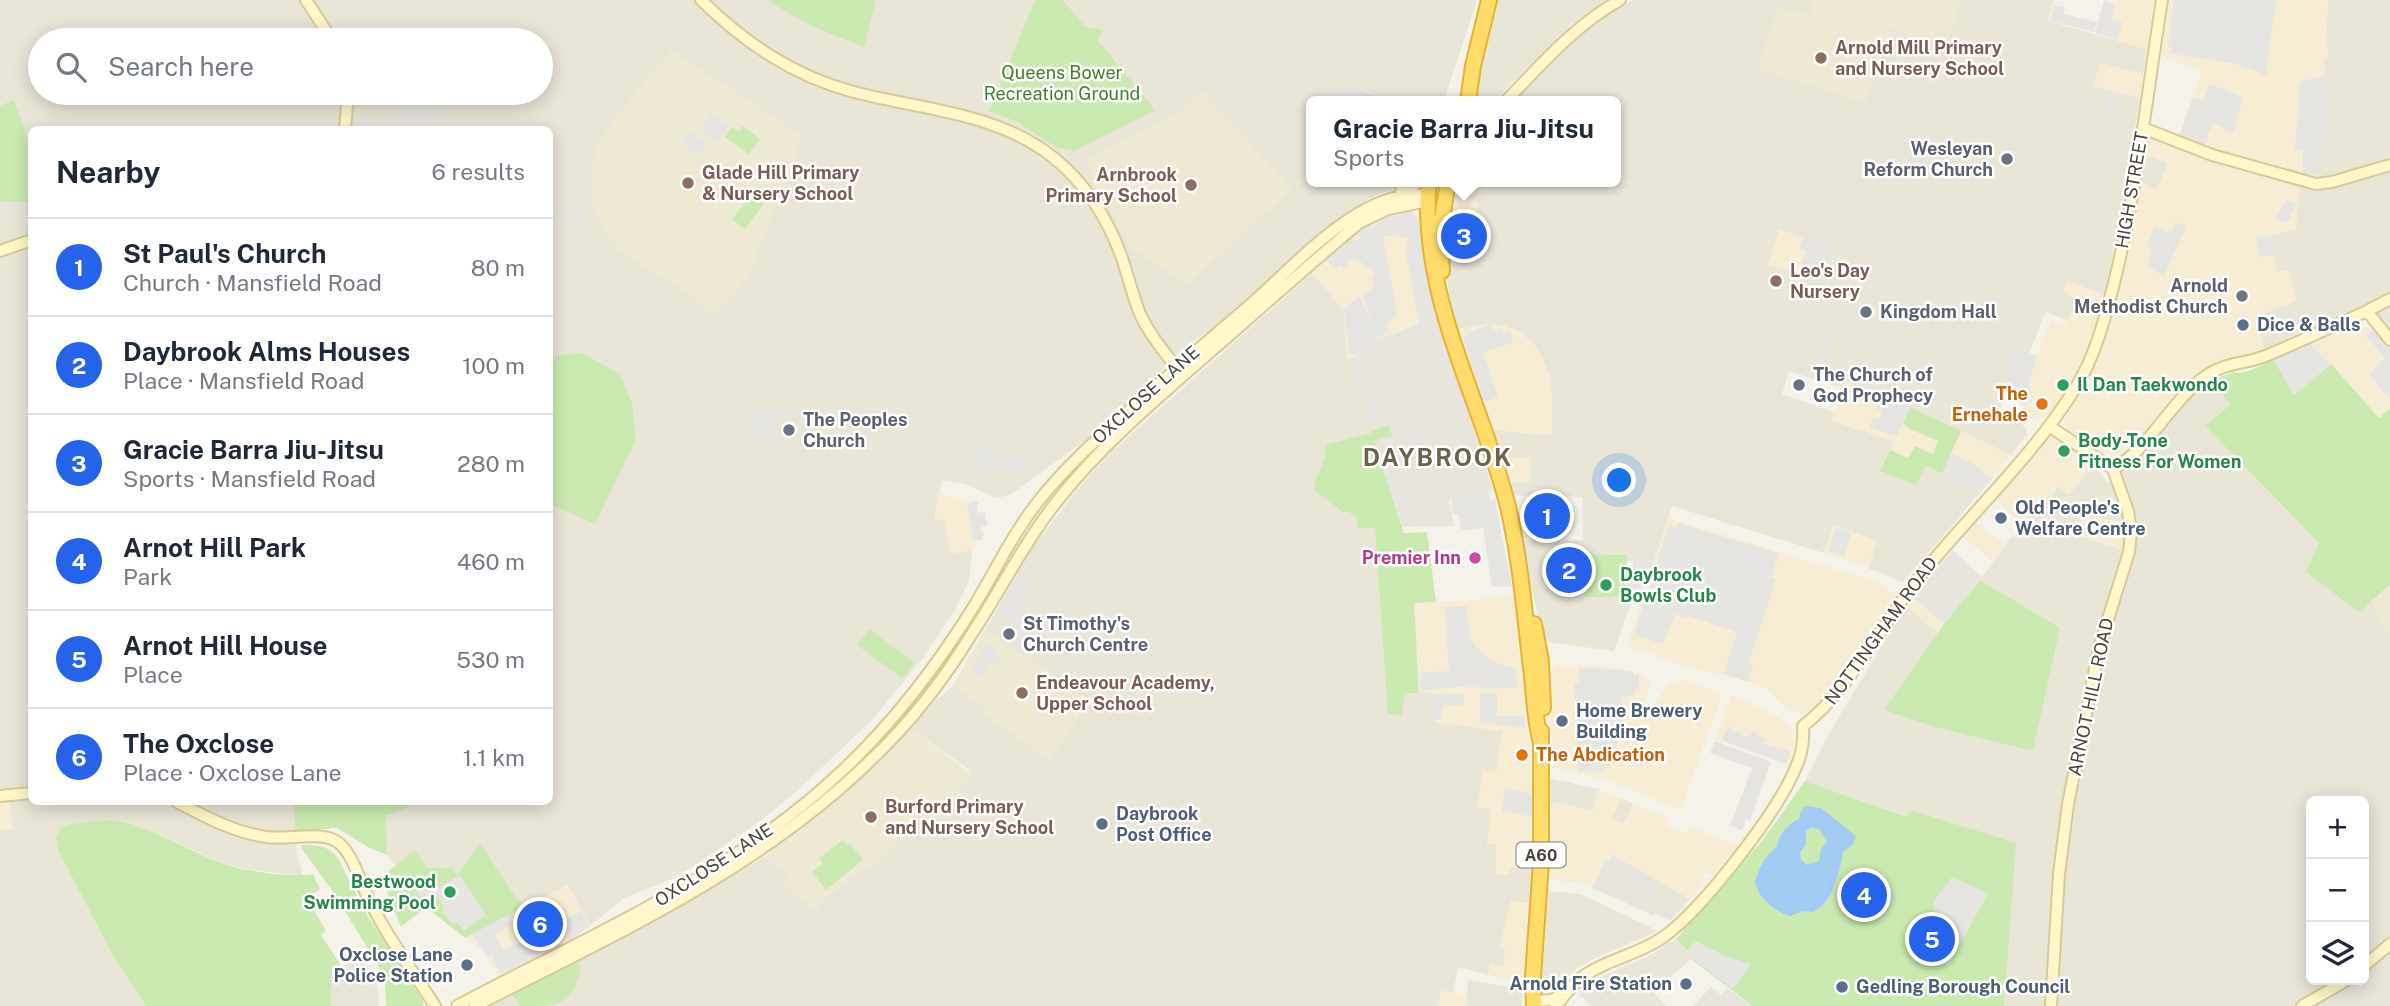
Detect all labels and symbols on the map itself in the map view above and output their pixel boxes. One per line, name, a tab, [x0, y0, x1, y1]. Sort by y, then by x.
place label: Arnold Mill Primary and Nursery School	[1835, 37, 2004, 79]
marker: Arnold Mill Primary and Nursery School	[1813, 50, 1829, 66]
park label: Queens Bower Recreation Ground	[984, 62, 1140, 104]
street label: HIGH STREET	[2111, 130, 2152, 250]
place label: Wesleyan Reform Church	[1863, 138, 1993, 180]
marker: Wesleyan Reform Church	[1999, 151, 2015, 167]
place label: Glade Hill Primary & Nursery School	[702, 162, 859, 204]
place label: Arnbrook Primary School	[1046, 164, 1178, 206]
marker: Glade Hill Primary & Nursery School	[680, 175, 696, 191]
marker: Arnbrook Primary School	[1183, 177, 1199, 193]
pin: 3	[1441, 210, 1487, 262]
place label: Leo's Day Nursery	[1790, 260, 1870, 302]
marker: Leo's Day Nursery	[1768, 273, 1784, 289]
place label: Arnold Methodist Church	[2074, 275, 2228, 317]
marker: Arnold Methodist Church	[2234, 288, 2250, 304]
place label: Kingdom Hall	[1880, 301, 1997, 322]
marker: Kingdom Hall	[1858, 304, 1874, 320]
place label: Dice & Balls	[2257, 314, 2361, 335]
marker: Dice & Balls	[2235, 317, 2251, 333]
street label: OXCLOSE LANE	[1088, 341, 1203, 448]
place label: The Church of God Prophecy	[1813, 364, 1933, 406]
place label: Il Dan Taekwondo	[2077, 374, 2228, 395]
marker: The Church of God Prophecy	[1791, 377, 1807, 393]
marker: Il Dan Taekwondo	[2055, 377, 2071, 393]
place label: The Ernehale	[1952, 383, 2028, 425]
marker: The Ernehale	[2034, 396, 2050, 412]
place label: The Peoples Church	[803, 409, 907, 451]
marker: The Peoples Church	[781, 422, 797, 438]
place label: Body-Tone Fitness For Women	[2078, 430, 2241, 472]
district label: DAYBROOK	[1363, 443, 1513, 471]
marker: Body-Tone Fitness For Women	[2056, 443, 2072, 459]
your location	[1602, 463, 1636, 497]
pin: 1	[1524, 490, 1570, 542]
place label: Old People's Welfare Centre	[2015, 497, 2146, 539]
marker: Old People's Welfare Centre	[1993, 510, 2009, 526]
pin: 2	[1546, 544, 1592, 596]
place label: Premier Inn	[1362, 547, 1461, 568]
marker: Premier Inn	[1467, 550, 1483, 566]
street label: NOTTINGHAM ROAD	[1820, 553, 1941, 709]
place label: Daybrook Bowls Club	[1620, 564, 1716, 606]
marker: Daybrook Bowls Club	[1598, 577, 1614, 593]
place label: St Timothy's Church Centre	[1023, 613, 1148, 655]
street label: ARNOT HILL ROAD	[2064, 616, 2118, 778]
marker: St Timothy's Church Centre	[1001, 626, 1017, 642]
place label: Endeavour Academy, Upper School	[1036, 672, 1215, 714]
marker: Endeavour Academy, Upper School	[1014, 685, 1030, 701]
place label: Home Brewery Building	[1576, 700, 1702, 742]
marker: Home Brewery Building	[1554, 713, 1570, 729]
place label: The Abdication	[1536, 744, 1665, 765]
marker: The Abdication	[1514, 747, 1530, 763]
place label: Burford Primary and Nursery School	[885, 796, 1054, 838]
place label: Daybrook Post Office	[1116, 803, 1212, 845]
marker: Burford Primary and Nursery School	[863, 809, 879, 825]
marker: Daybrook Post Office	[1094, 816, 1110, 832]
street label: OXCLOSE LANE	[651, 819, 777, 911]
road number: A60	[1516, 842, 1566, 868]
pin: 4	[1841, 869, 1887, 921]
place label: Bestwood Swimming Pool	[303, 871, 436, 913]
marker: Bestwood Swimming Pool	[442, 884, 458, 900]
pin: 6	[517, 898, 563, 950]
pin: 5	[1909, 913, 1955, 965]
place label: Oxclose Lane Police Station	[334, 944, 453, 986]
marker: Oxclose Lane Police Station	[459, 957, 475, 973]
place label: Arnold Fire Station	[1510, 973, 1672, 994]
marker: Arnold Fire Station	[1678, 976, 1694, 992]
place label: Gedling Borough Council	[1856, 976, 2070, 997]
marker: Gedling Borough Council	[1834, 979, 1850, 995]

